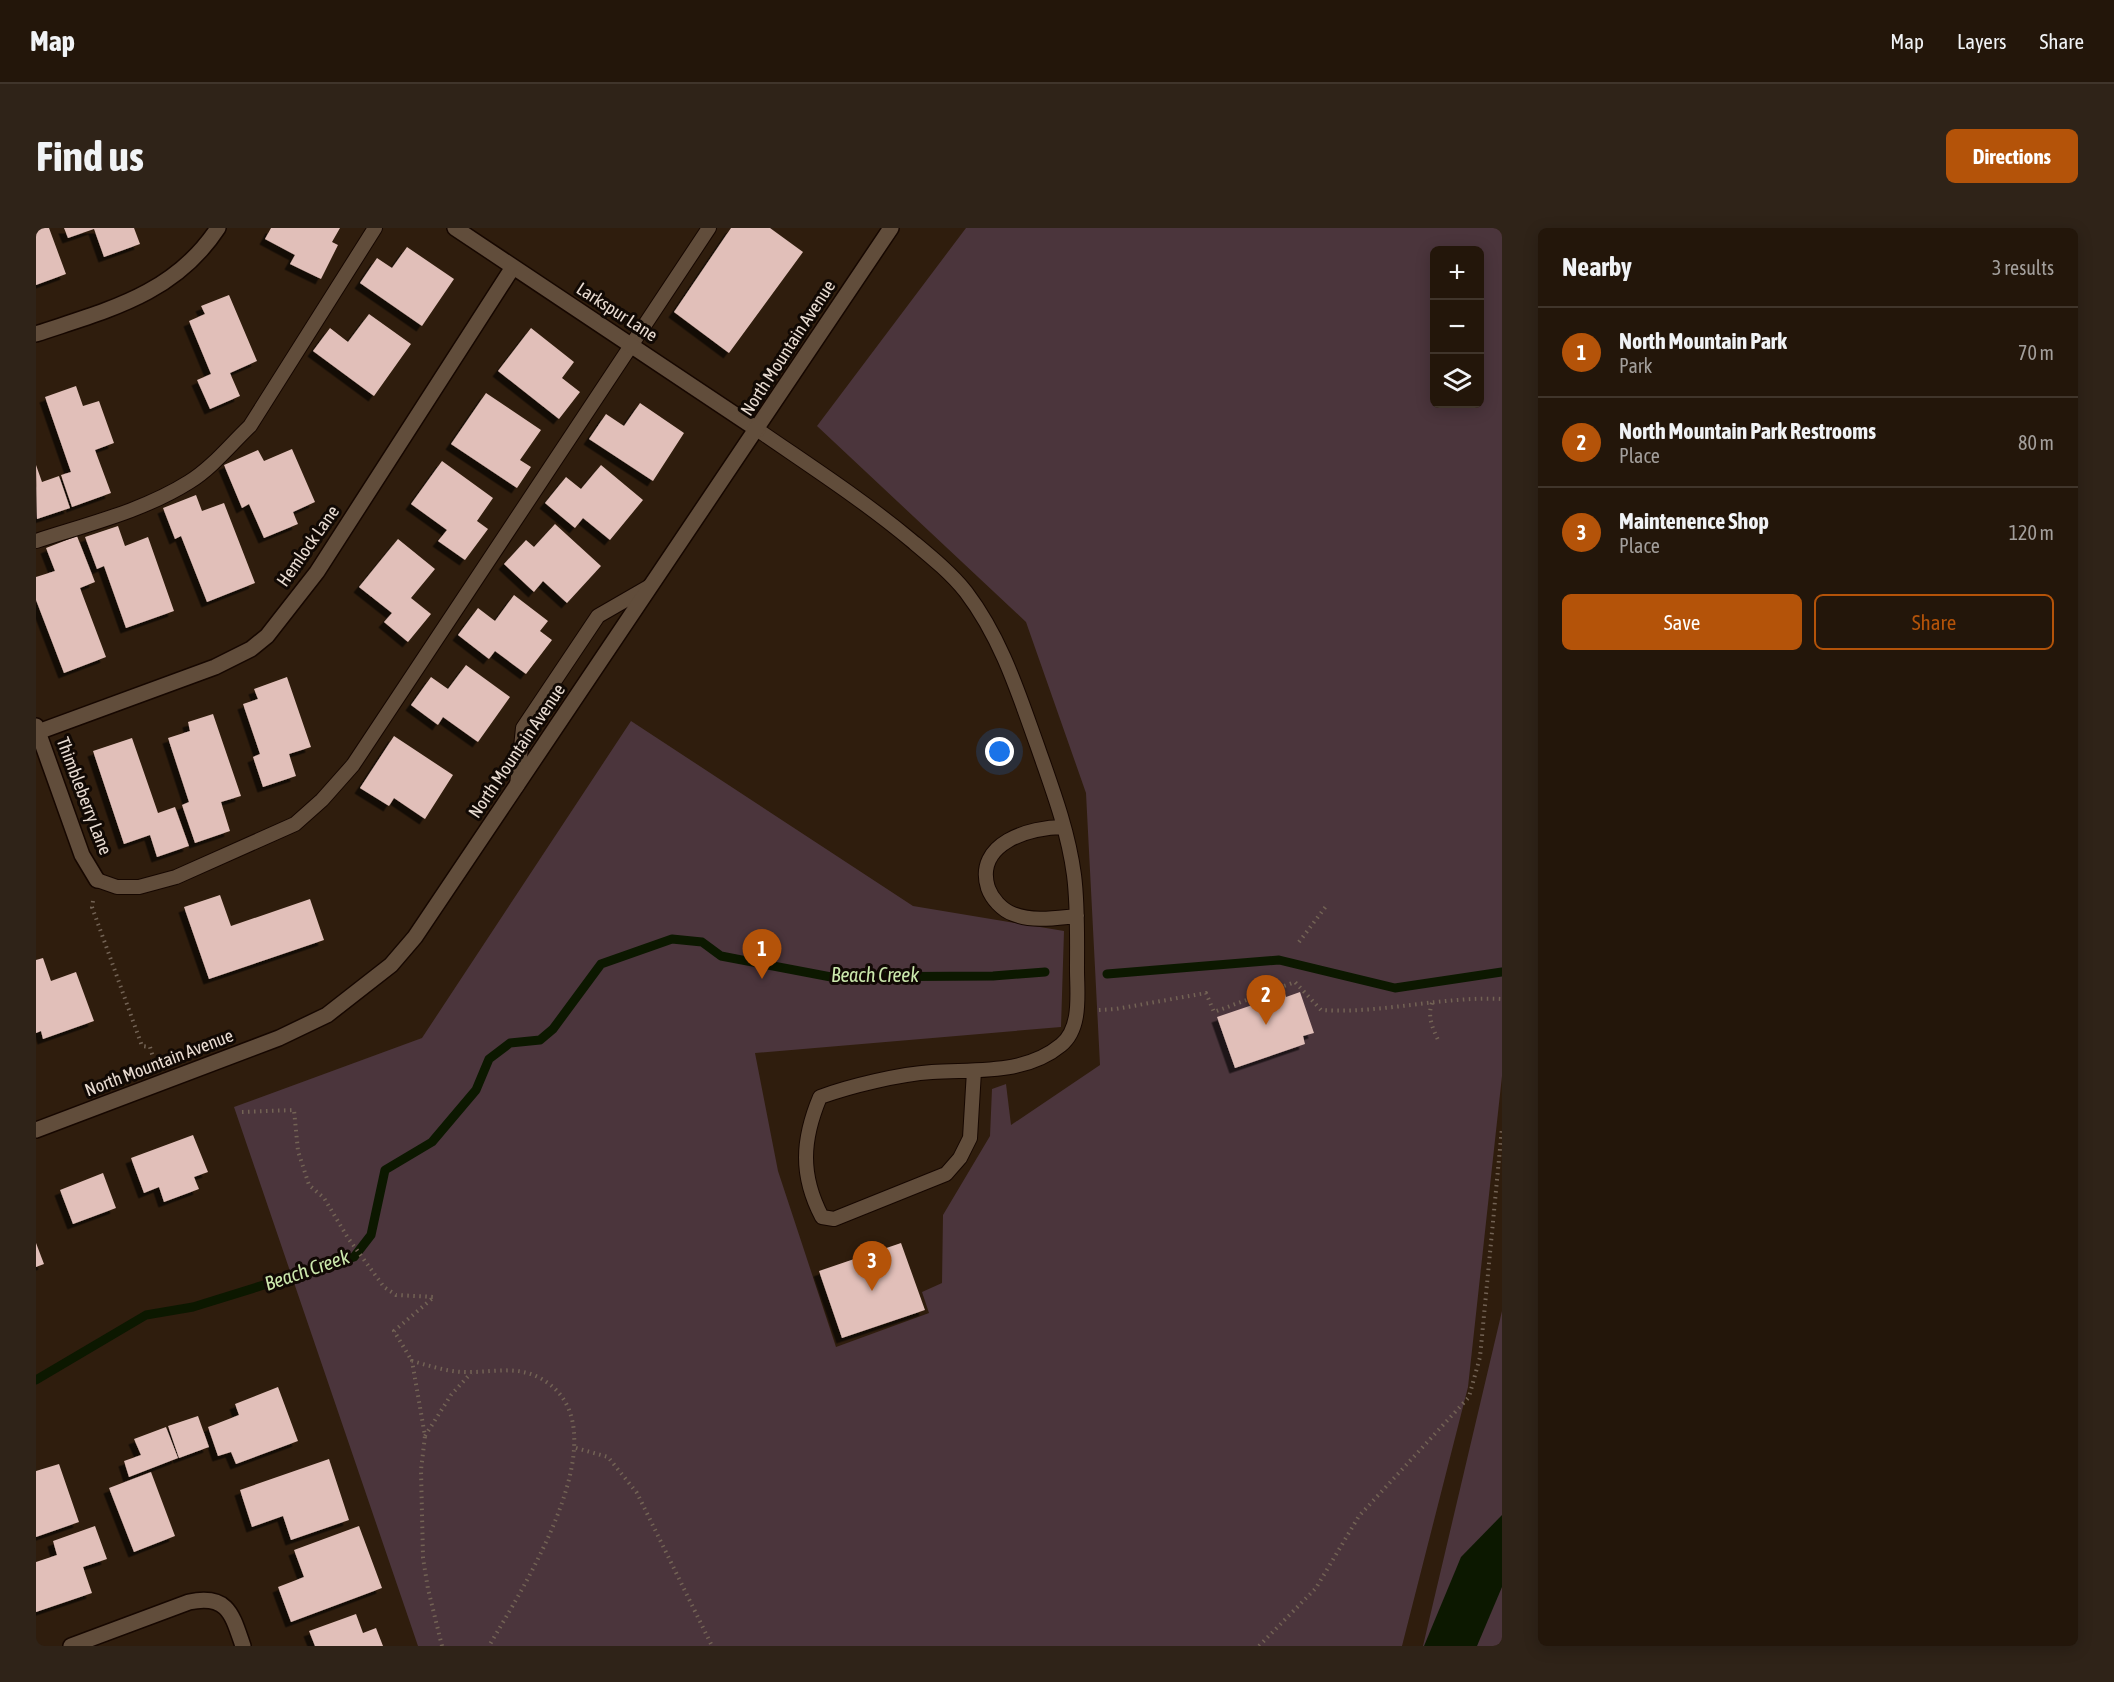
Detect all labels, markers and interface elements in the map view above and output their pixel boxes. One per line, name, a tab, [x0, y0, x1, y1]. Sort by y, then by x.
text: Map	[30, 25, 75, 57]
text: Map	[1890, 29, 1924, 53]
text: Layers	[1957, 29, 2007, 53]
text: Share	[2040, 29, 2084, 53]
button: Directions	[1946, 129, 2078, 183]
text: Find us	[36, 132, 144, 180]
map controls	[1430, 246, 1484, 408]
button: +	[1430, 246, 1484, 300]
text: Nearby	[1562, 252, 1632, 282]
text: 3 results	[1992, 256, 2054, 279]
street label: North Mountain Avenue	[736, 276, 839, 419]
street label: Larkspur Lane	[573, 278, 662, 345]
button: −	[1430, 300, 1484, 354]
text: North Mountain Park	[1619, 328, 1787, 354]
text: 1	[1577, 341, 1586, 364]
text: 70 m	[2018, 341, 2054, 364]
button: layers	[1430, 354, 1484, 408]
text: Park	[1619, 354, 1652, 377]
text: North Mountain Park Restrooms	[1619, 418, 1876, 444]
text: 2	[1577, 431, 1586, 454]
text: 80 m	[2018, 431, 2054, 454]
text: Place	[1619, 444, 1660, 467]
street label: Hemlock Lane	[272, 501, 343, 590]
text: Maintenence Shop	[1619, 508, 1769, 534]
text: 3	[1577, 521, 1586, 544]
text: 120 m	[2009, 521, 2054, 544]
text: Place	[1619, 534, 1660, 557]
button: Save	[1562, 594, 1802, 650]
button: Share	[1814, 594, 2054, 650]
street label: North Mountain Avenue	[464, 680, 569, 822]
street label: Thimbleberry Lane	[52, 734, 117, 858]
your location	[985, 737, 1014, 766]
pin: 1	[742, 930, 782, 979]
water label: Beach Creek	[831, 963, 919, 986]
pin: 2	[1246, 976, 1286, 1025]
street label: North Mountain Avenue	[82, 1025, 236, 1101]
pin: 3	[852, 1242, 892, 1291]
water label: Beach Creek	[261, 1244, 352, 1295]

